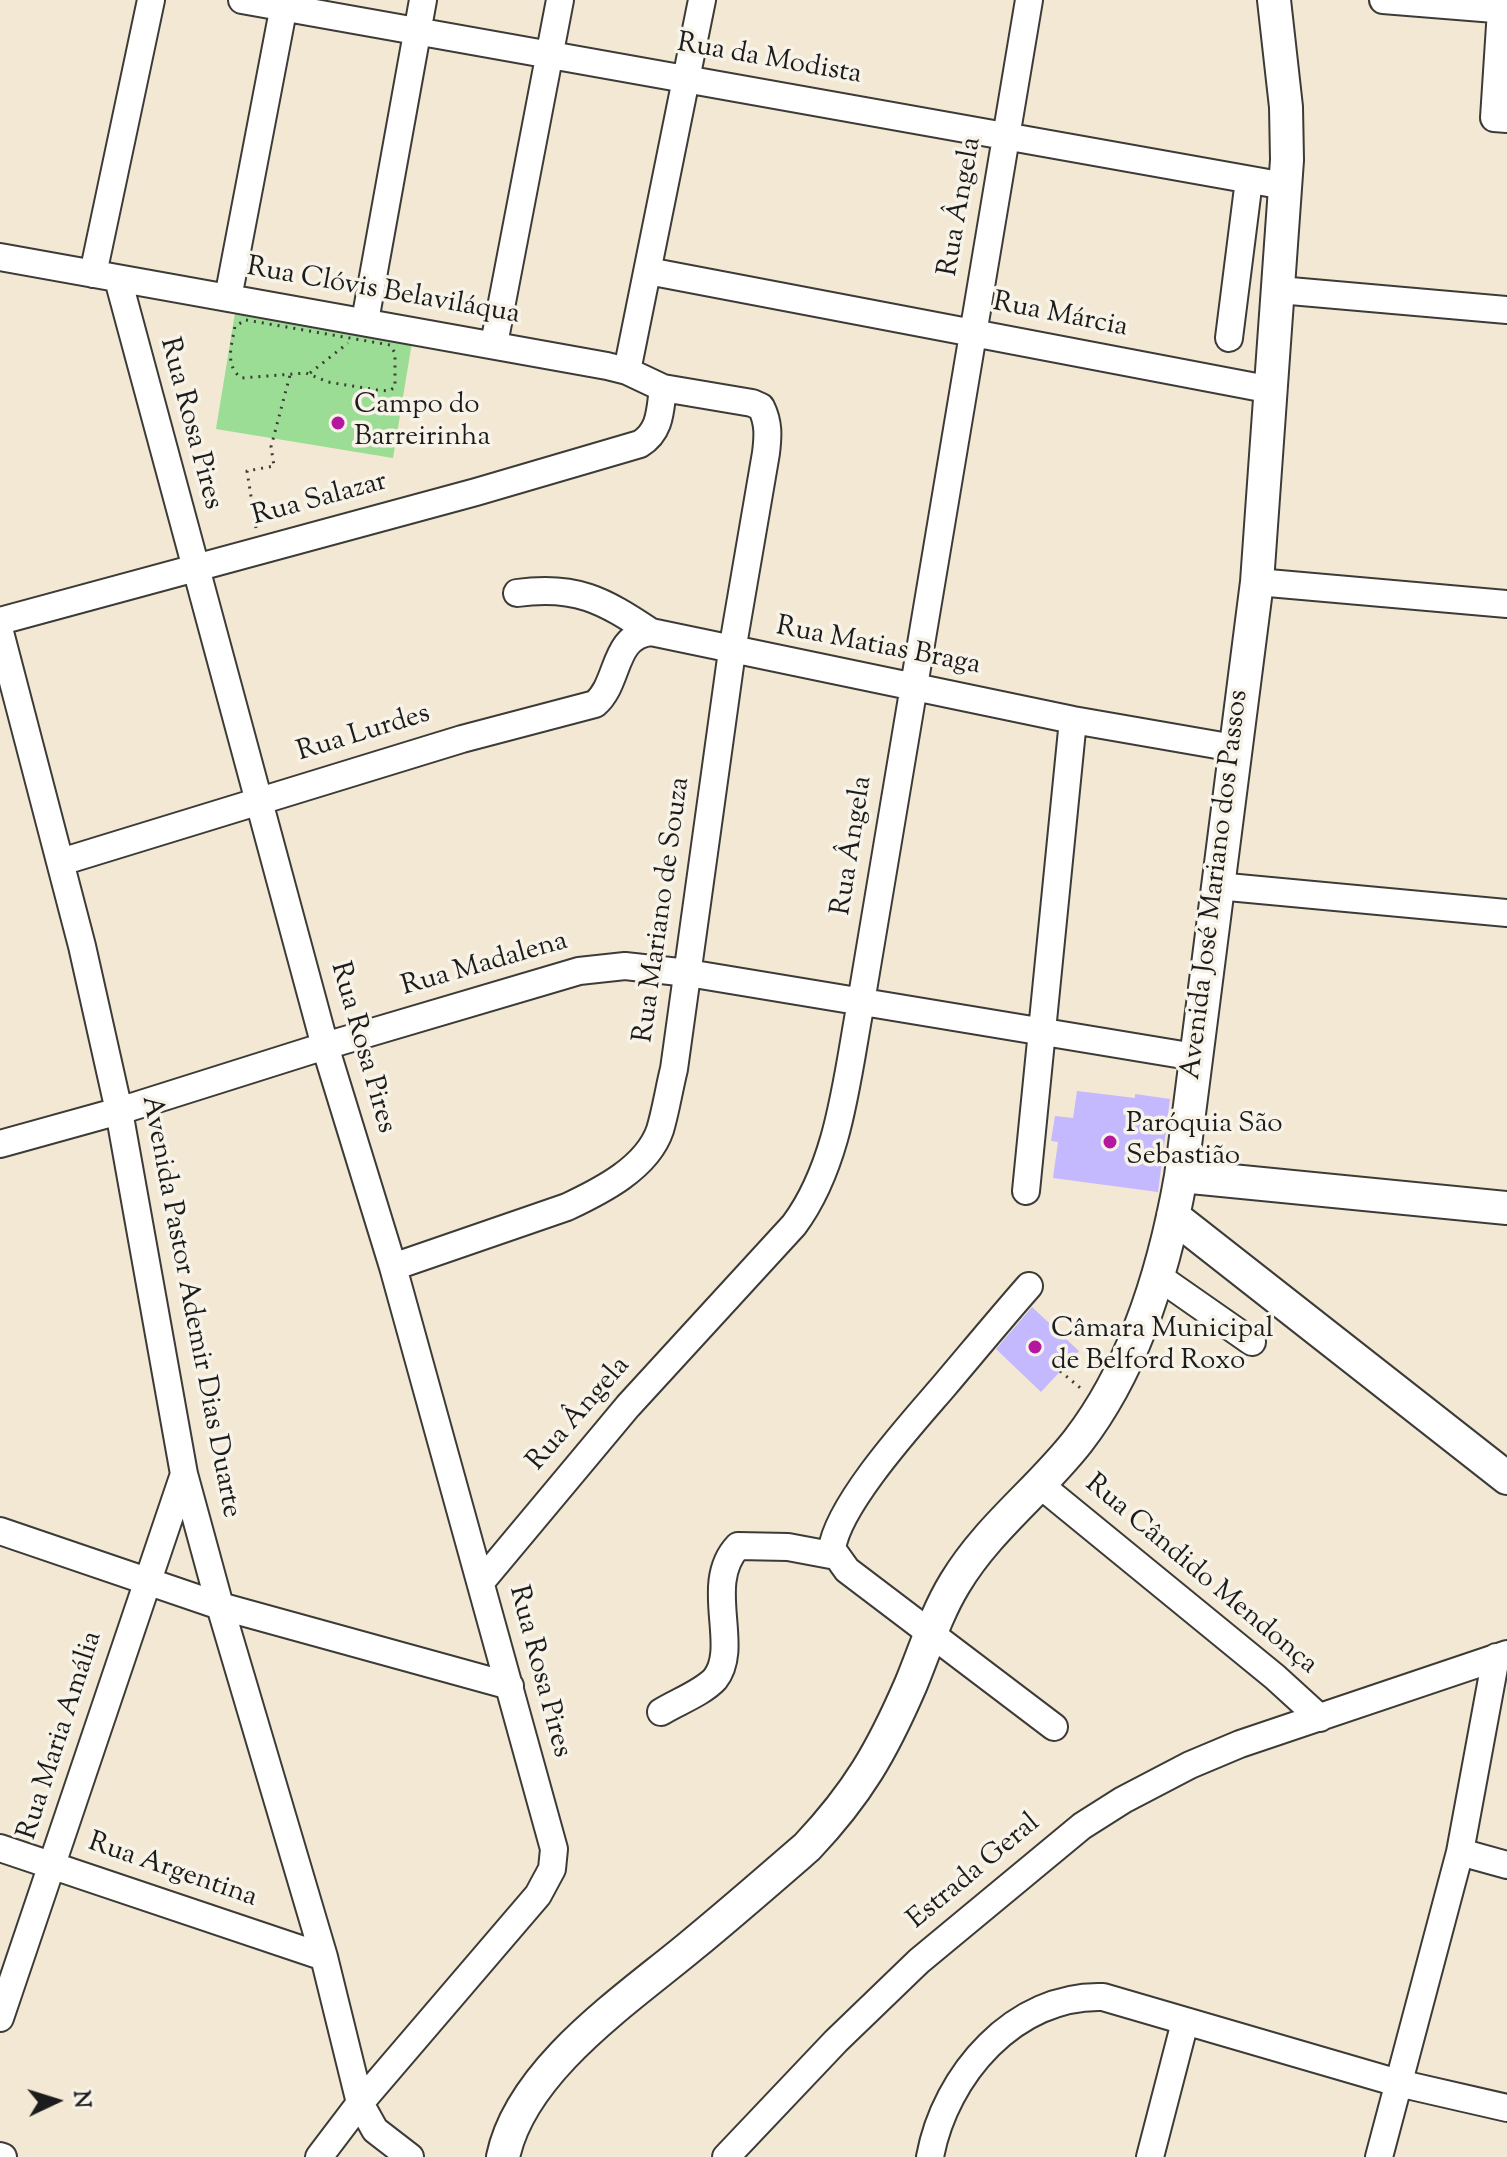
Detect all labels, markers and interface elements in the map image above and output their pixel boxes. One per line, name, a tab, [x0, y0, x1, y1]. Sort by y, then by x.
street label: Rua da Modista	[674, 28, 864, 94]
street label: Rua Ângela	[933, 135, 991, 279]
street label: Rua Clóvis Belaviláqua	[244, 252, 522, 334]
street label: Rua Márcia	[990, 287, 1130, 347]
street label: Rua Rosa Pires	[150, 334, 228, 514]
place label: Campo do Barreirinha	[354, 390, 490, 456]
marker: Campo do Barreirinha	[329, 414, 347, 432]
street label: Rua Salazar	[249, 467, 391, 535]
street label: Rua Matias Braga	[773, 612, 983, 684]
street label: Avenida José Mariano dos Passos	[1176, 688, 1258, 1082]
street label: Rua Lurdes	[293, 699, 435, 771]
street label: Rua Ângela	[826, 774, 882, 918]
street label: Rua Mariano de Souza	[629, 775, 699, 1045]
street label: Rua Madalena	[398, 926, 572, 1006]
street label: Rua Rosa Pires	[321, 959, 401, 1137]
street label: Avenida Pastor Ademir Dias Duarte	[132, 1093, 246, 1521]
place label: Paróquia São Sebastião	[1126, 1109, 1283, 1175]
marker: Paróquia São Sebastião	[1101, 1133, 1119, 1151]
place label: Câmara Municipal de Belford Roxo	[1051, 1314, 1274, 1380]
marker: Câmara Municipal de Belford Roxo	[1026, 1338, 1044, 1356]
street label: Rua Ângela	[521, 1351, 639, 1479]
street label: Rua Cândido Mendonça	[1077, 1469, 1323, 1683]
street label: Rua Rosa Pires	[499, 1582, 577, 1762]
street label: Rua Maria Amália	[12, 1627, 112, 1845]
street label: Estrada Geral	[902, 1808, 1048, 1938]
street label: Rua Argentina	[83, 1827, 261, 1917]
north arrow	[16, 2061, 96, 2141]
text: N	[63, 2089, 97, 2109]

